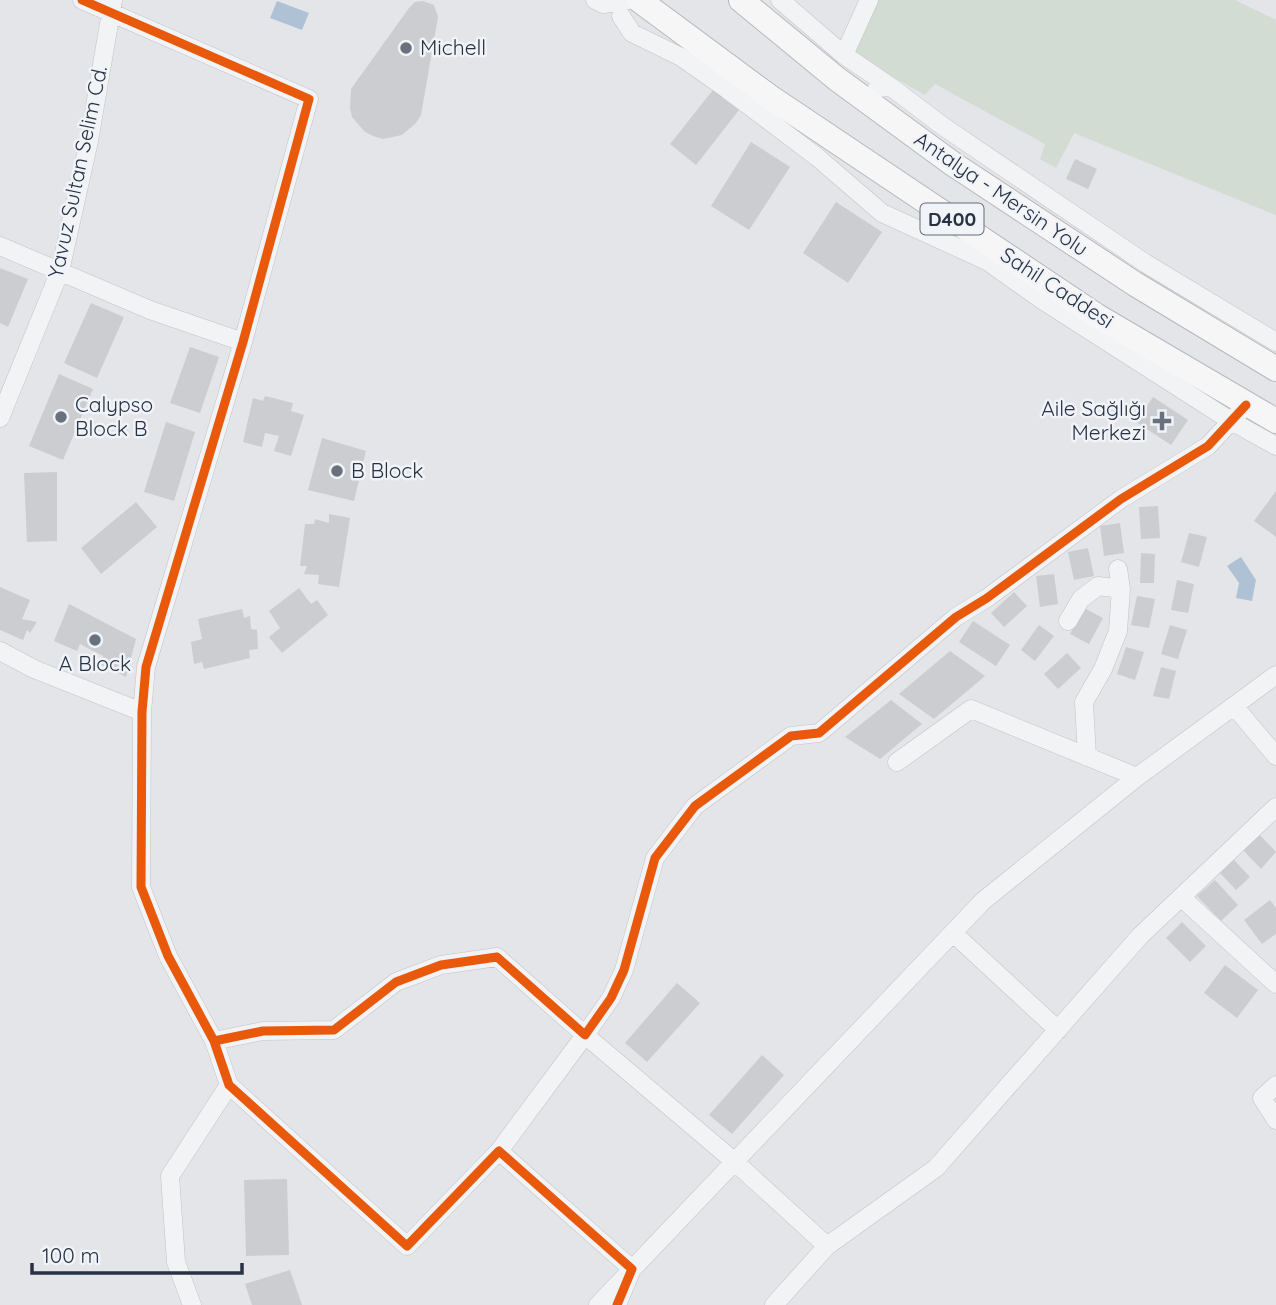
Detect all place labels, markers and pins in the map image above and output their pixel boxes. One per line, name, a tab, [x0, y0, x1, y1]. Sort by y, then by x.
place label: Michell	[420, 34, 486, 60]
marker: Michell	[398, 40, 414, 56]
place label: Calypso Block B	[75, 391, 153, 441]
place label: Aile Sağlığı Merkezi	[1041, 395, 1146, 445]
marker: Calypso Block B	[53, 409, 69, 425]
marker: Aile Sağlığı Merkezi	[1152, 411, 1172, 431]
place label: B Block	[351, 457, 423, 483]
marker: B Block	[329, 463, 345, 479]
marker: A Block	[87, 632, 103, 648]
place label: A Block	[59, 650, 131, 676]

